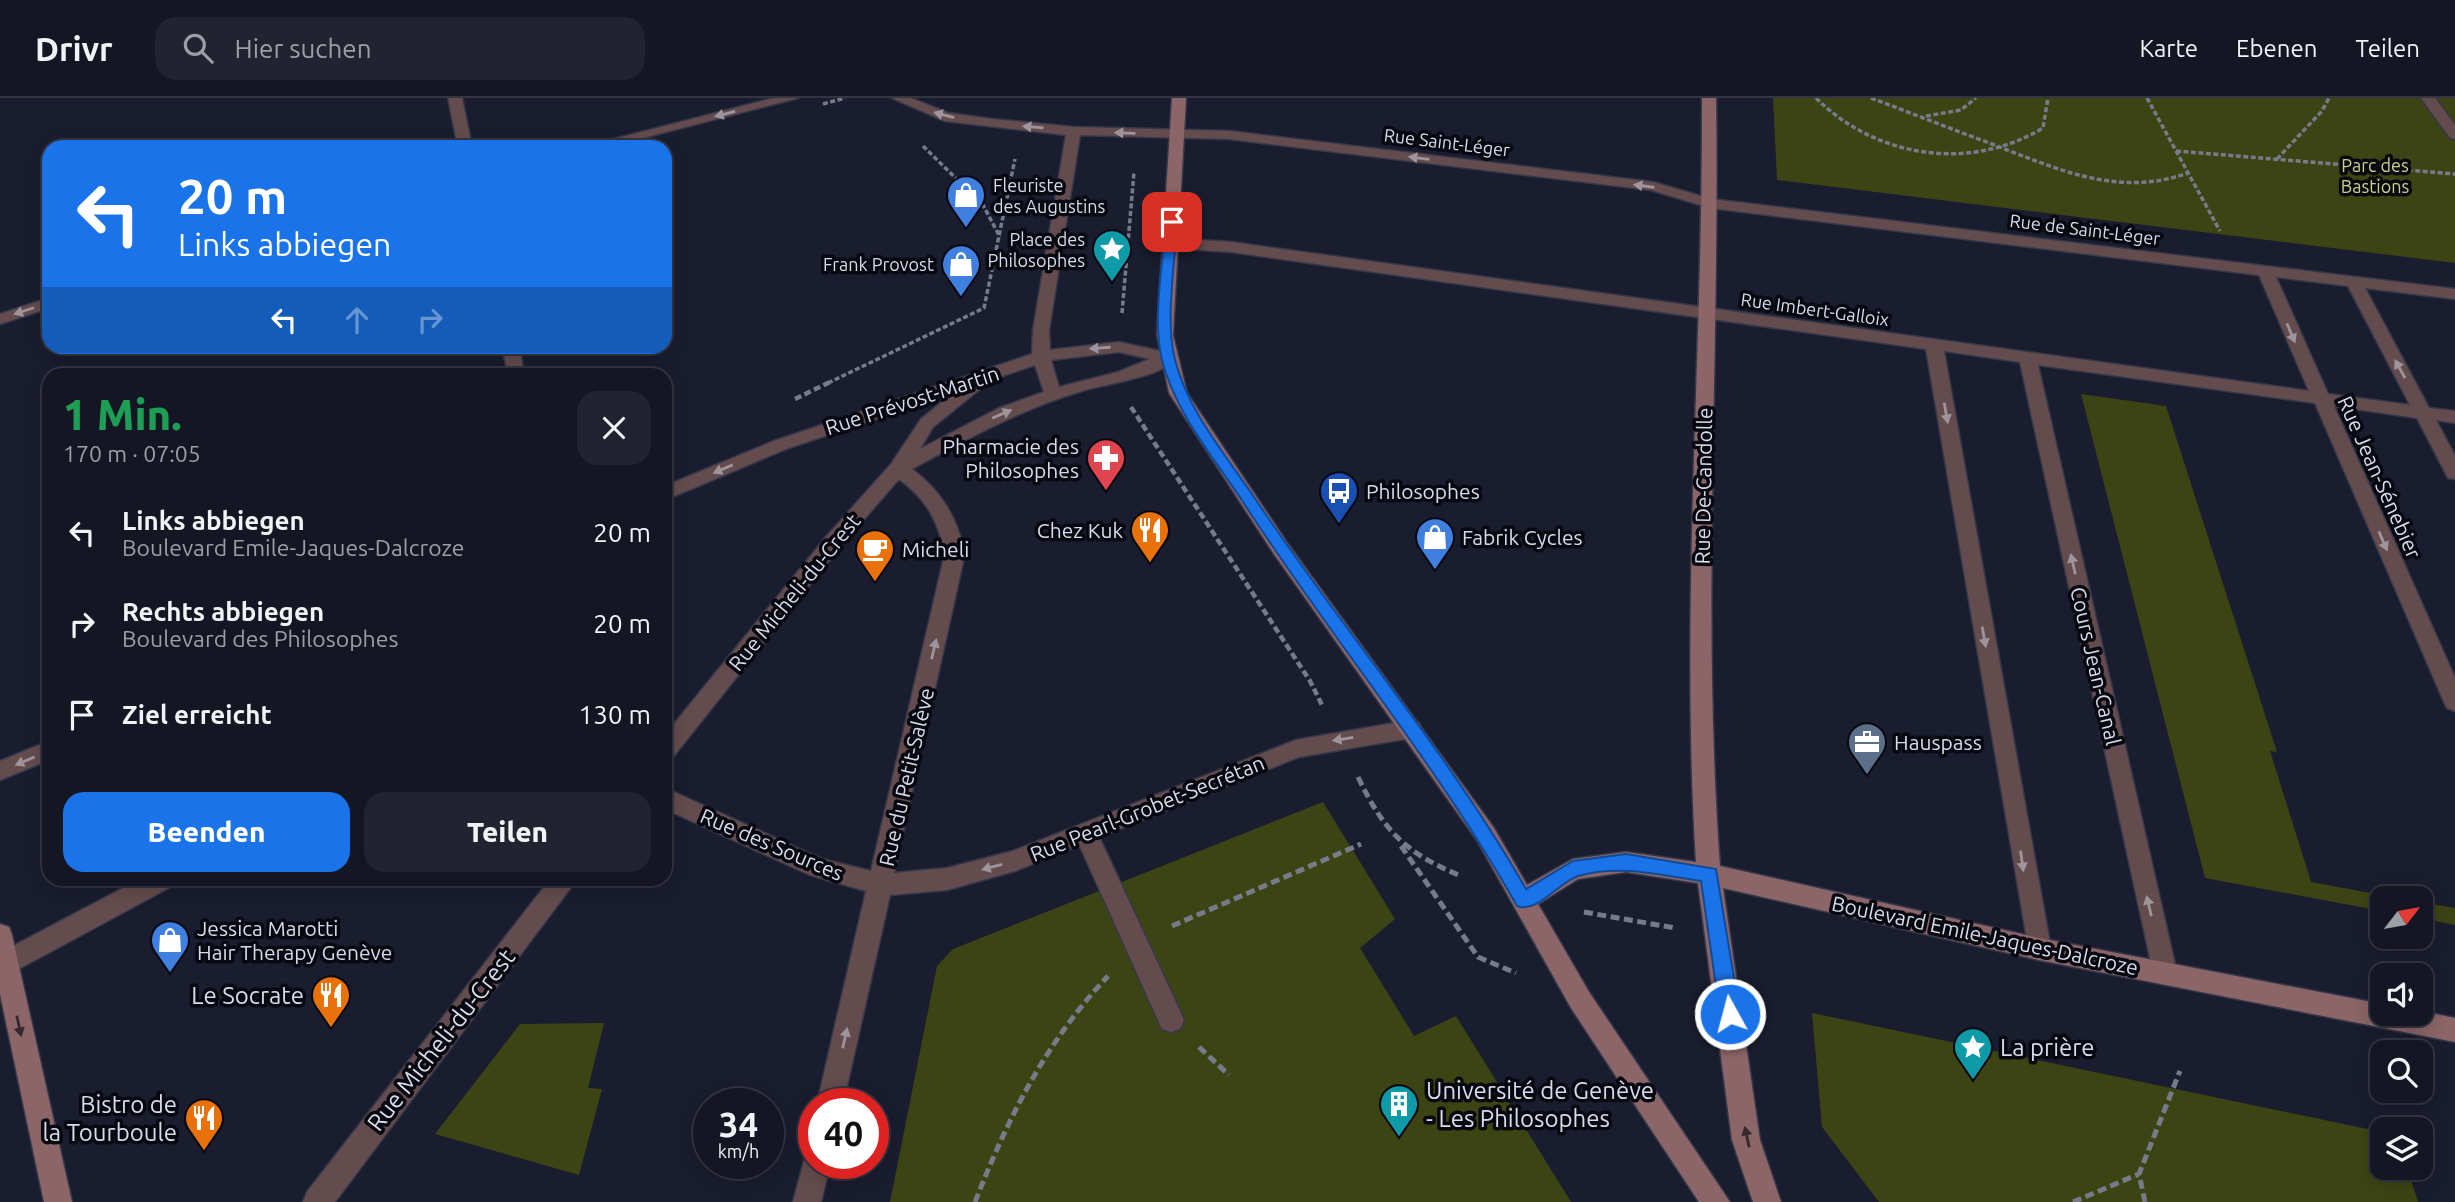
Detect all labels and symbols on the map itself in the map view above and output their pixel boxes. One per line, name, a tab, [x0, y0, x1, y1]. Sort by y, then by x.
one-way arrow	[714, 109, 736, 120]
one-way arrow	[933, 109, 955, 120]
one-way arrow	[1022, 121, 1044, 132]
street label: Rue Saint-Léger	[1383, 124, 1511, 160]
one-way arrow	[1114, 127, 1136, 139]
one-way arrow	[1407, 153, 1429, 164]
park label: Parc des Bastions	[2341, 155, 2409, 196]
shop icon: Fleuriste des Augustins	[945, 174, 987, 229]
place label: Fleuriste des Augustins	[993, 175, 1106, 216]
one-way arrow	[1633, 180, 1655, 191]
pin	[1142, 192, 1202, 252]
street label: Rue de Saint-Léger	[2009, 210, 2162, 248]
place icon: Place des Philosophes	[1091, 228, 1133, 283]
place label: Place des Philosophes	[987, 229, 1085, 270]
shop icon: Frank Provost	[940, 243, 982, 298]
place label: Frank Provost	[823, 254, 934, 274]
street label: Rue Imbert-Galloix	[1740, 289, 1890, 329]
one-way arrow	[14, 306, 35, 317]
one-way arrow	[2286, 322, 2297, 343]
one-way arrow	[1089, 343, 1111, 354]
one-way arrow	[2394, 359, 2406, 379]
street label: Rue Prévost-Martin	[822, 361, 1002, 439]
street label: Rue Jean-Sénebier	[2333, 392, 2427, 562]
one-way arrow	[1941, 402, 1952, 424]
street label: Rue De-Candolle	[1690, 407, 1716, 565]
one-way arrow	[991, 408, 1012, 419]
place label: Pharmacie des Philosophes	[943, 434, 1079, 482]
pharmacy icon: Pharmacie des Philosophes	[1085, 437, 1127, 492]
one-way arrow	[712, 464, 733, 475]
bus stop icon: Philosophes	[1318, 470, 1360, 525]
place label: Philosophes	[1366, 479, 1480, 503]
street label: Rue Micheli-du-Crest	[723, 509, 865, 675]
restaurant icon: Chez Kuk	[1129, 509, 1171, 564]
shop icon: Fabrik Cycles	[1414, 516, 1456, 571]
place label: Chez Kuk	[1037, 518, 1123, 542]
place label: Fabrik Cycles	[1462, 525, 1583, 549]
cafe icon: Micheli	[854, 528, 896, 583]
one-way arrow	[2377, 531, 2389, 551]
place label: Micheli	[902, 537, 969, 561]
one-way arrow	[2068, 553, 2079, 575]
street label: Cours Jean-Canal	[2066, 584, 2126, 748]
one-way arrow	[1979, 626, 1990, 648]
one-way arrow	[929, 638, 940, 660]
street label: Rue du Petit-Salève	[874, 686, 938, 868]
office icon: Hauspass	[1846, 721, 1888, 776]
place label: Hauspass	[1894, 730, 1982, 754]
one-way arrow	[1332, 734, 1354, 745]
street label: Rue Pearl-Grobet-Secrétan	[1026, 750, 1268, 866]
one-way arrow	[14, 755, 35, 766]
street label: Rue des Sources	[697, 803, 847, 885]
one-way arrow	[2017, 850, 2028, 872]
one-way arrow	[981, 862, 1003, 873]
north arrow	[2370, 886, 2432, 948]
street label: Boulevard Emile-Jaques-Dalcroze	[1830, 891, 2140, 979]
one-way arrow	[2144, 895, 2155, 917]
place label: Jessica Marotti Hair Therapy Genève	[197, 916, 392, 964]
shop icon: Jessica Marotti Hair Therapy Genève	[149, 919, 191, 974]
street label: Rue Micheli-du-Crest	[362, 943, 521, 1136]
restaurant icon: Le Socrate	[310, 974, 352, 1029]
position arrow	[1693, 977, 1767, 1051]
place label: Le Socrate	[191, 982, 304, 1009]
one-way arrow	[14, 1015, 25, 1037]
place icon: La prière	[1952, 1026, 1994, 1081]
one-way arrow	[840, 1027, 851, 1049]
place label: La prière	[2000, 1034, 2095, 1061]
place label: Université de Genève - Les Philosophes	[1426, 1077, 1654, 1132]
building icon: Université de Genève - Les Philosophes	[1378, 1083, 1420, 1138]
speed limit sign: 40	[798, 1088, 889, 1179]
place label: Bistro de la Tourboule	[42, 1091, 177, 1146]
restaurant icon: Bistro de la Tourboule	[183, 1097, 225, 1152]
one-way arrow	[1741, 1126, 1752, 1148]

